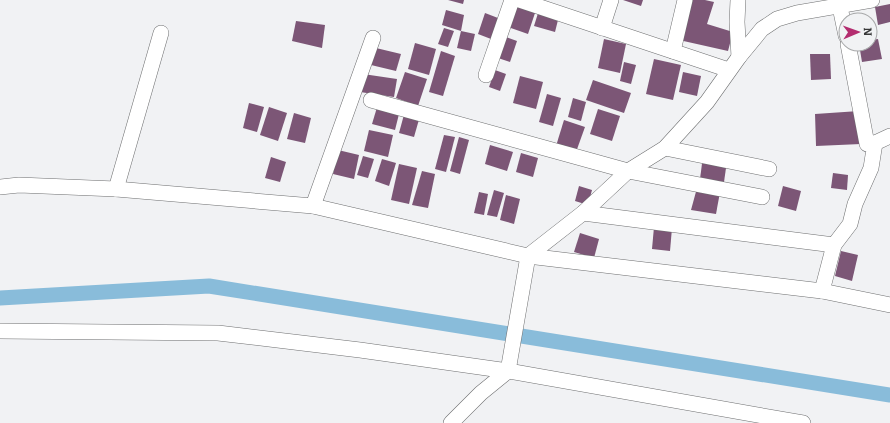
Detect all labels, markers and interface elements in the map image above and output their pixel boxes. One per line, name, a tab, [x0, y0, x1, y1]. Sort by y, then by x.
north arrow	[838, 12, 878, 52]
text: N	[861, 27, 874, 37]

